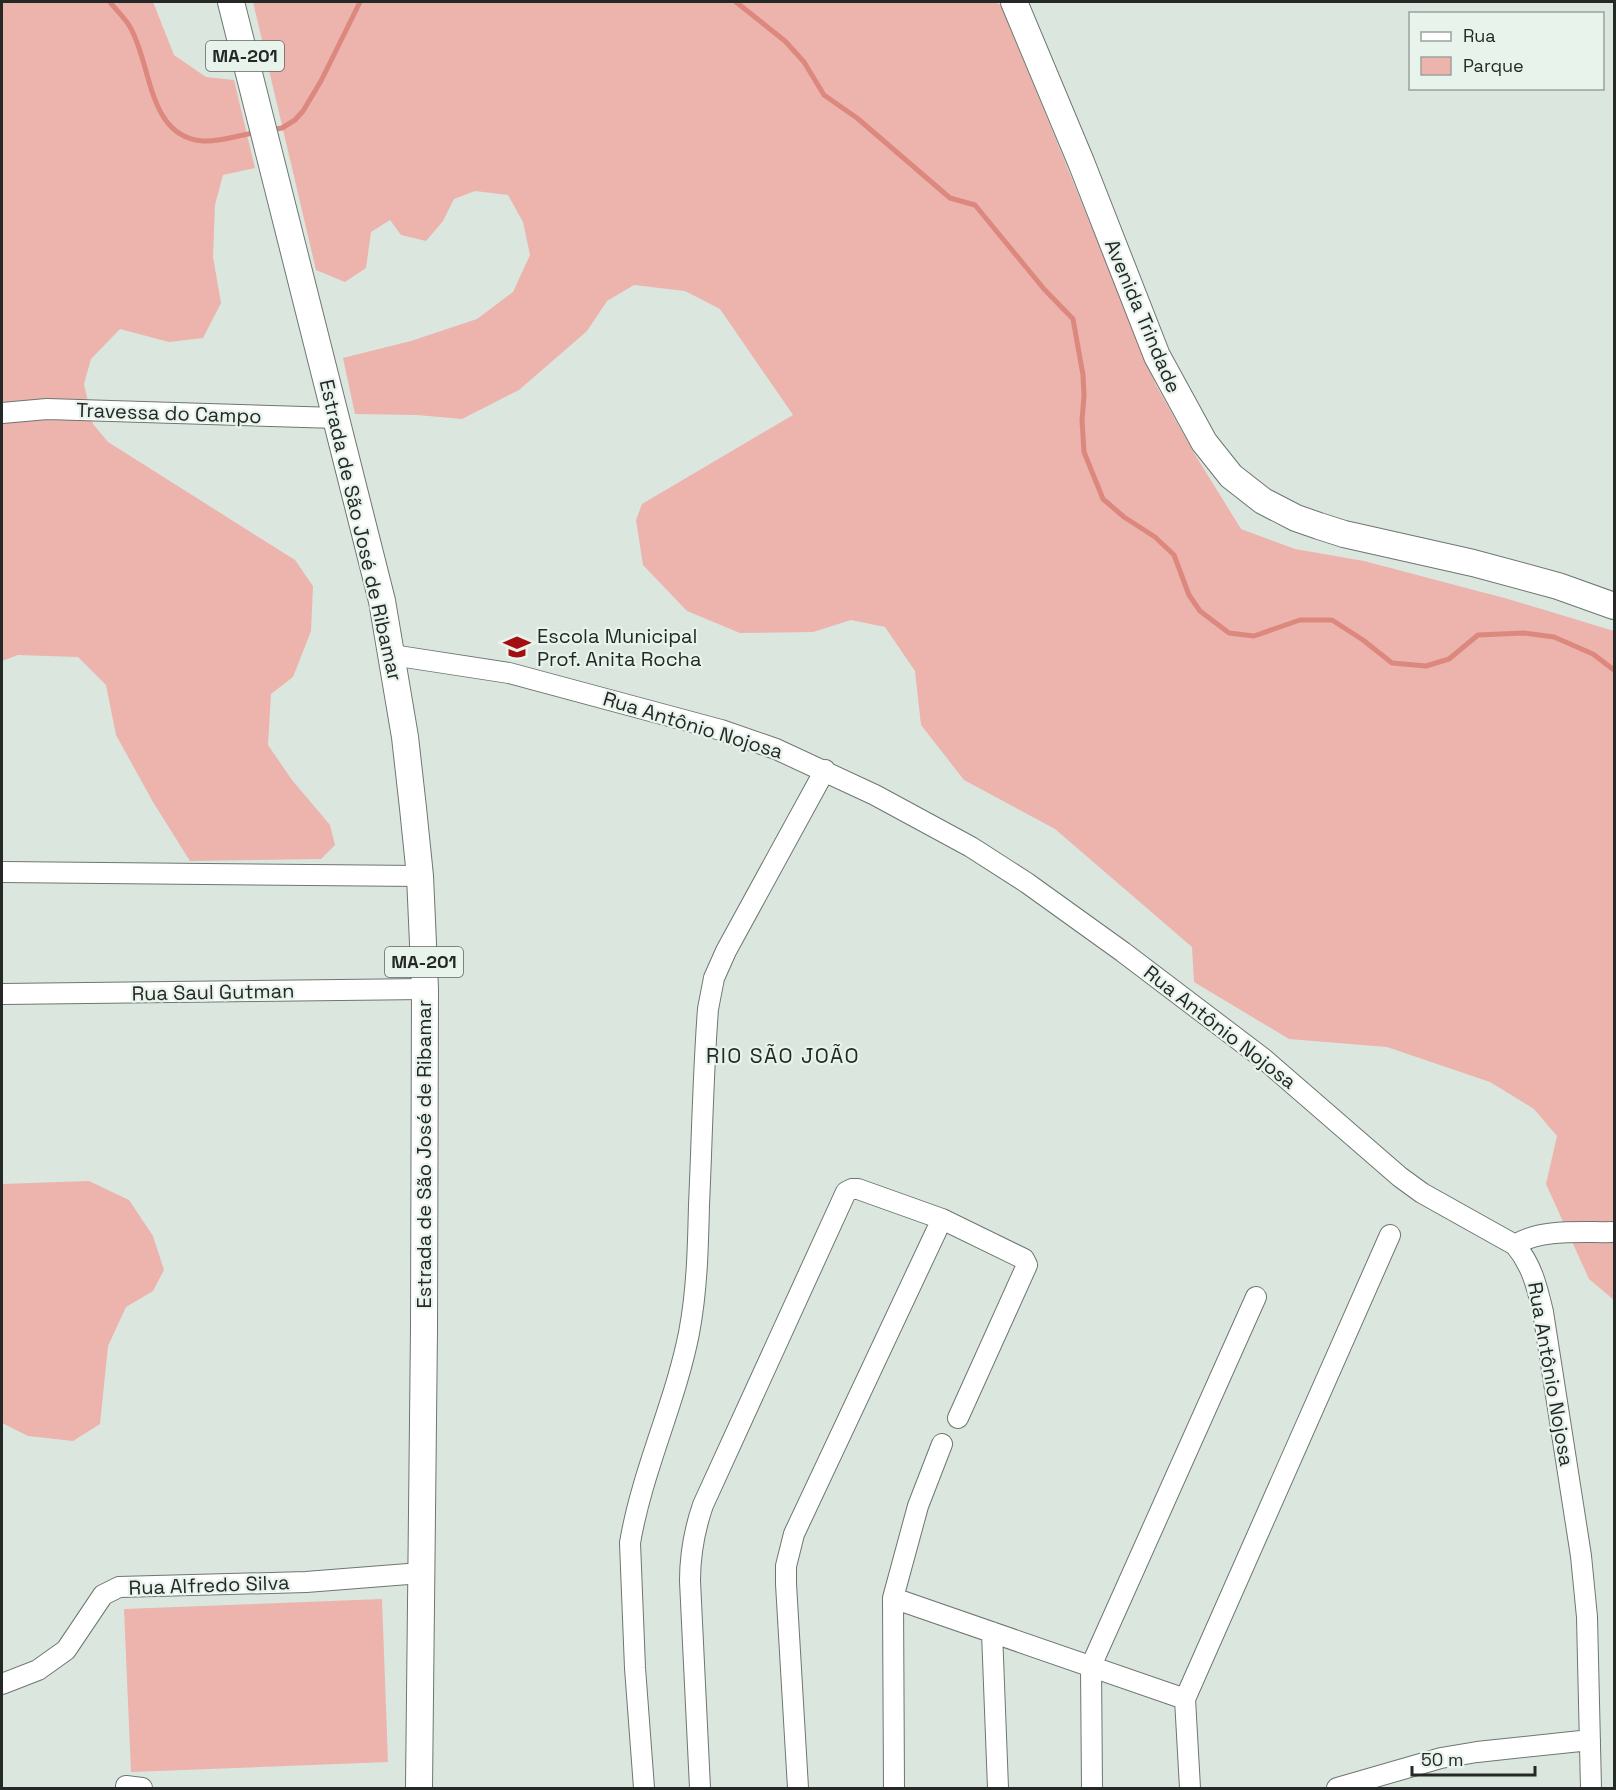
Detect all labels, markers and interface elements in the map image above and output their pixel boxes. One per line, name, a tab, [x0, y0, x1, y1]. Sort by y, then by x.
legend	[1409, 12, 1604, 90]
text: Rua	[1463, 24, 1496, 47]
road number: MA-201	[206, 41, 284, 71]
text: Parque	[1463, 54, 1524, 77]
street label: Avenida Trindade	[1099, 235, 1187, 397]
street label: Estrada de São José de Ribamar	[314, 377, 408, 683]
street label: Travessa do Campo	[76, 397, 262, 429]
place label: Escola Municipal Prof. Anita Rocha	[537, 623, 701, 672]
school or university icon: Escola Municipal Prof. Anita Rocha	[502, 632, 532, 662]
street label: Rua Antônio Nojosa	[600, 685, 786, 765]
road number: MA-201	[385, 947, 463, 977]
street label: Rua Antônio Nojosa	[1138, 959, 1302, 1095]
street label: Rua Saul Gutman	[131, 978, 295, 1006]
street label: Estrada de São José de Ribamar	[411, 1000, 437, 1308]
district label: RIO SÃO JOÃO	[706, 1042, 860, 1069]
street label: Rua Antônio Nojosa	[1522, 1280, 1580, 1468]
street label: Rua Alfredo Silva	[128, 1569, 290, 1601]
scale bar	[1412, 1739, 1535, 1777]
text: 50 m	[1421, 1748, 1463, 1771]

